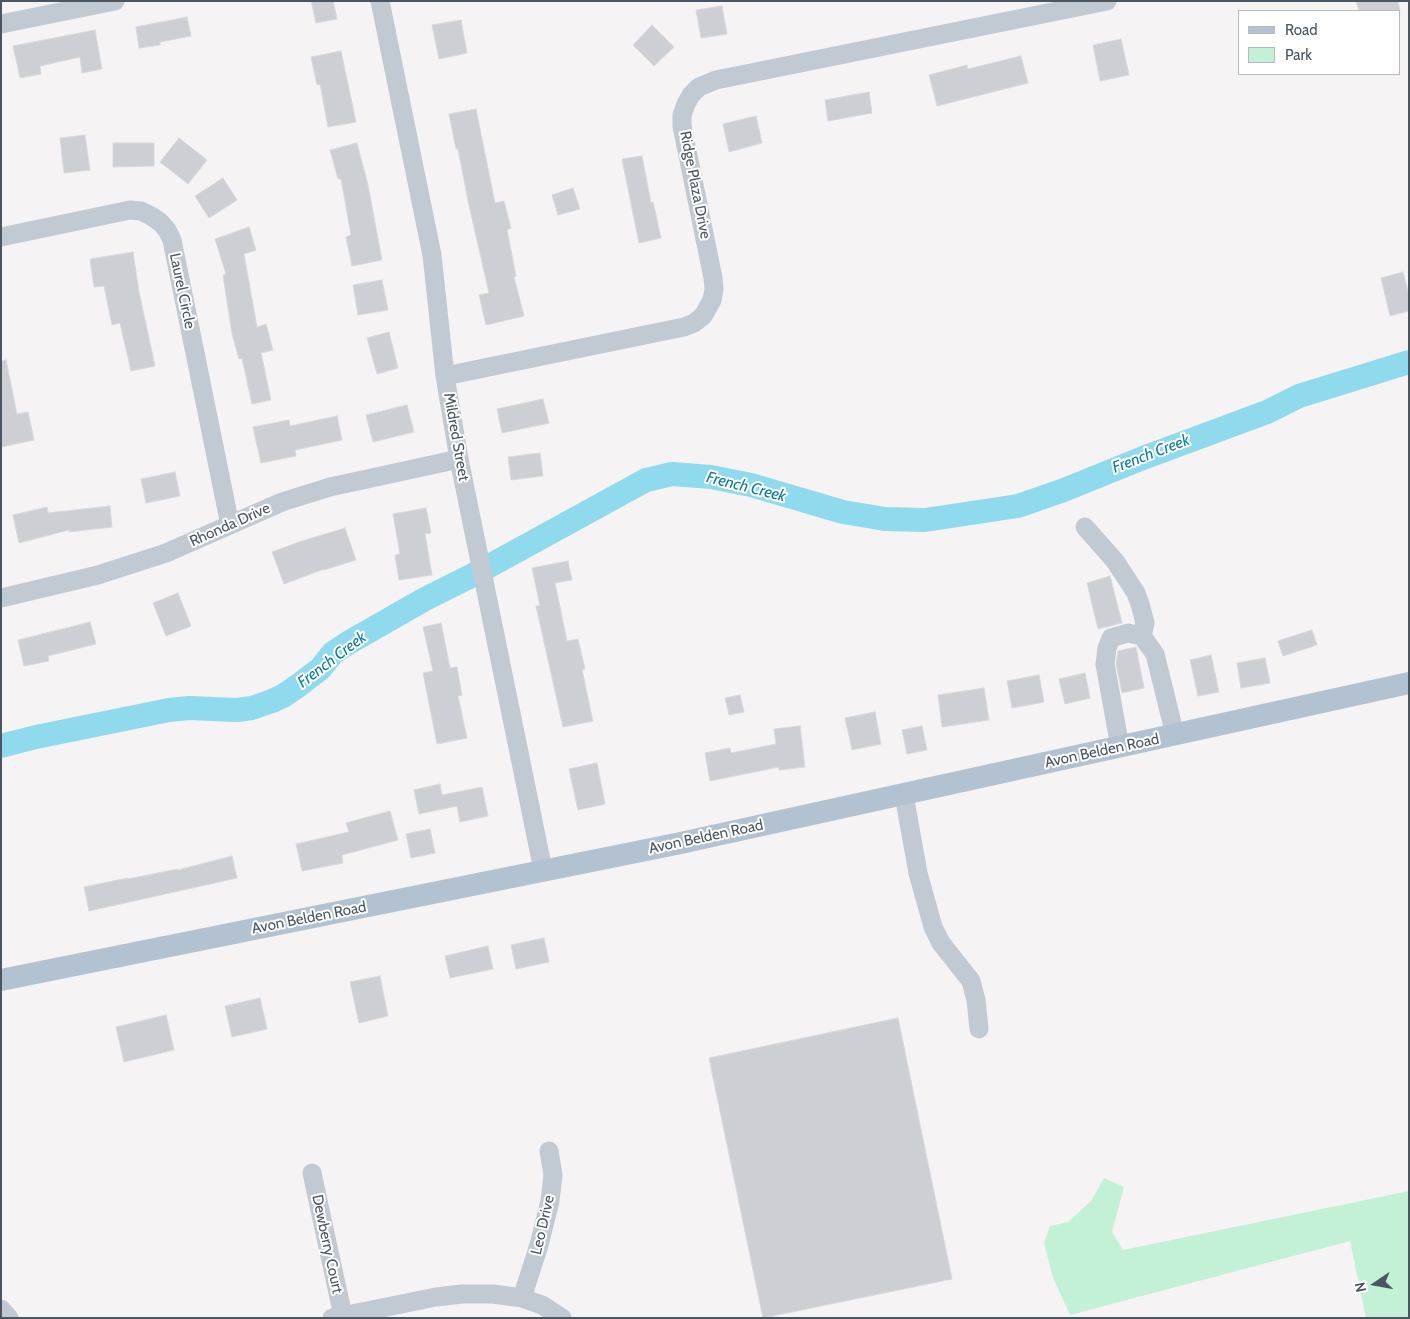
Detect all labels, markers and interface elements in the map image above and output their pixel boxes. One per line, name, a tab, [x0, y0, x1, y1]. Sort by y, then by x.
legend	[1238, 10, 1400, 75]
text: Road	[1285, 21, 1318, 39]
text: Park	[1285, 46, 1312, 64]
street label: Ridge Plaza Drive	[676, 130, 714, 240]
street label: Laurel Circle	[165, 251, 199, 331]
street label: Mildred Street	[439, 391, 473, 483]
water label: French Creek	[1110, 430, 1192, 478]
water label: French Creek	[704, 468, 788, 506]
street label: Rhonda Drive	[187, 499, 273, 551]
water label: French Creek	[294, 628, 370, 692]
street label: Avon Belden Road	[1043, 730, 1161, 772]
street label: Avon Belden Road	[647, 816, 765, 858]
street label: Avon Belden Road	[250, 898, 368, 938]
street label: Dewberry Court	[308, 1193, 346, 1295]
street label: Leo Drive	[527, 1194, 559, 1256]
north arrow	[1350, 1259, 1400, 1309]
text: N	[1350, 1280, 1370, 1294]

